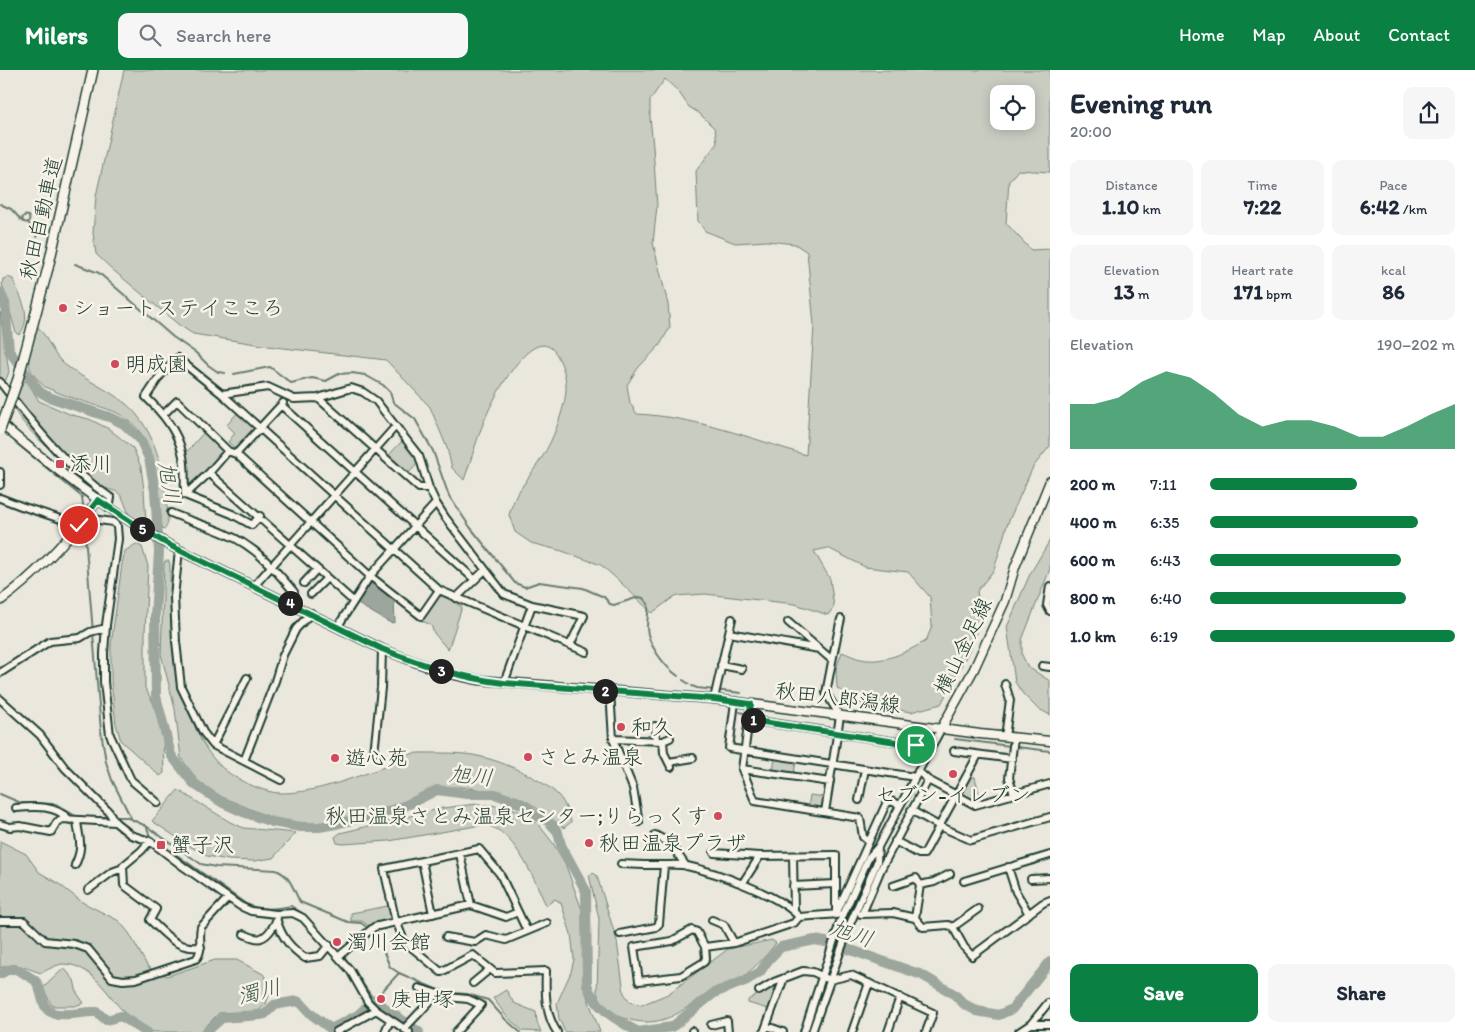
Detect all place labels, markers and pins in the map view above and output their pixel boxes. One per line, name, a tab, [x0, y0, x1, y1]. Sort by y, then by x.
place label: ショートステイこころ	[73, 295, 283, 320]
marker: ショートステイこころ	[57, 302, 69, 314]
place label: 明成園	[125, 351, 188, 376]
marker: 明成園	[109, 358, 121, 370]
place label: 添川	[70, 451, 112, 476]
marker: 添川	[54, 458, 66, 470]
pin	[58, 504, 100, 546]
pin: 5	[130, 516, 154, 542]
pin: 4	[278, 590, 302, 616]
pin: 3	[428, 658, 454, 684]
pin: 2	[592, 678, 618, 704]
pin: 1	[740, 708, 766, 732]
place label: 和久	[631, 714, 673, 739]
marker: 和久	[615, 721, 627, 733]
pin	[895, 724, 937, 766]
place label: さとみ温泉	[538, 744, 643, 769]
place label: 遊心苑	[345, 745, 408, 770]
marker: さとみ温泉	[522, 751, 534, 763]
marker: 遊心苑	[329, 752, 341, 764]
marker: セブン-イレブン	[947, 768, 959, 780]
place label: セブン-イレブン	[875, 782, 1031, 807]
place label: 秋田温泉さとみ温泉センター;りらっくす	[326, 803, 708, 828]
marker: 秋田温泉さとみ温泉センター;りらっくす	[712, 810, 724, 822]
place label: 秋田温泉プラザ	[599, 830, 746, 855]
place label: 蟹子沢	[171, 832, 234, 857]
marker: 秋田温泉プラザ	[583, 837, 595, 849]
marker: 蟹子沢	[155, 839, 167, 851]
place label: 濁川会館	[347, 929, 431, 954]
marker: 濁川会館	[331, 936, 343, 948]
place label: 庚申塚	[391, 986, 454, 1011]
marker: 庚申塚	[375, 993, 387, 1005]

